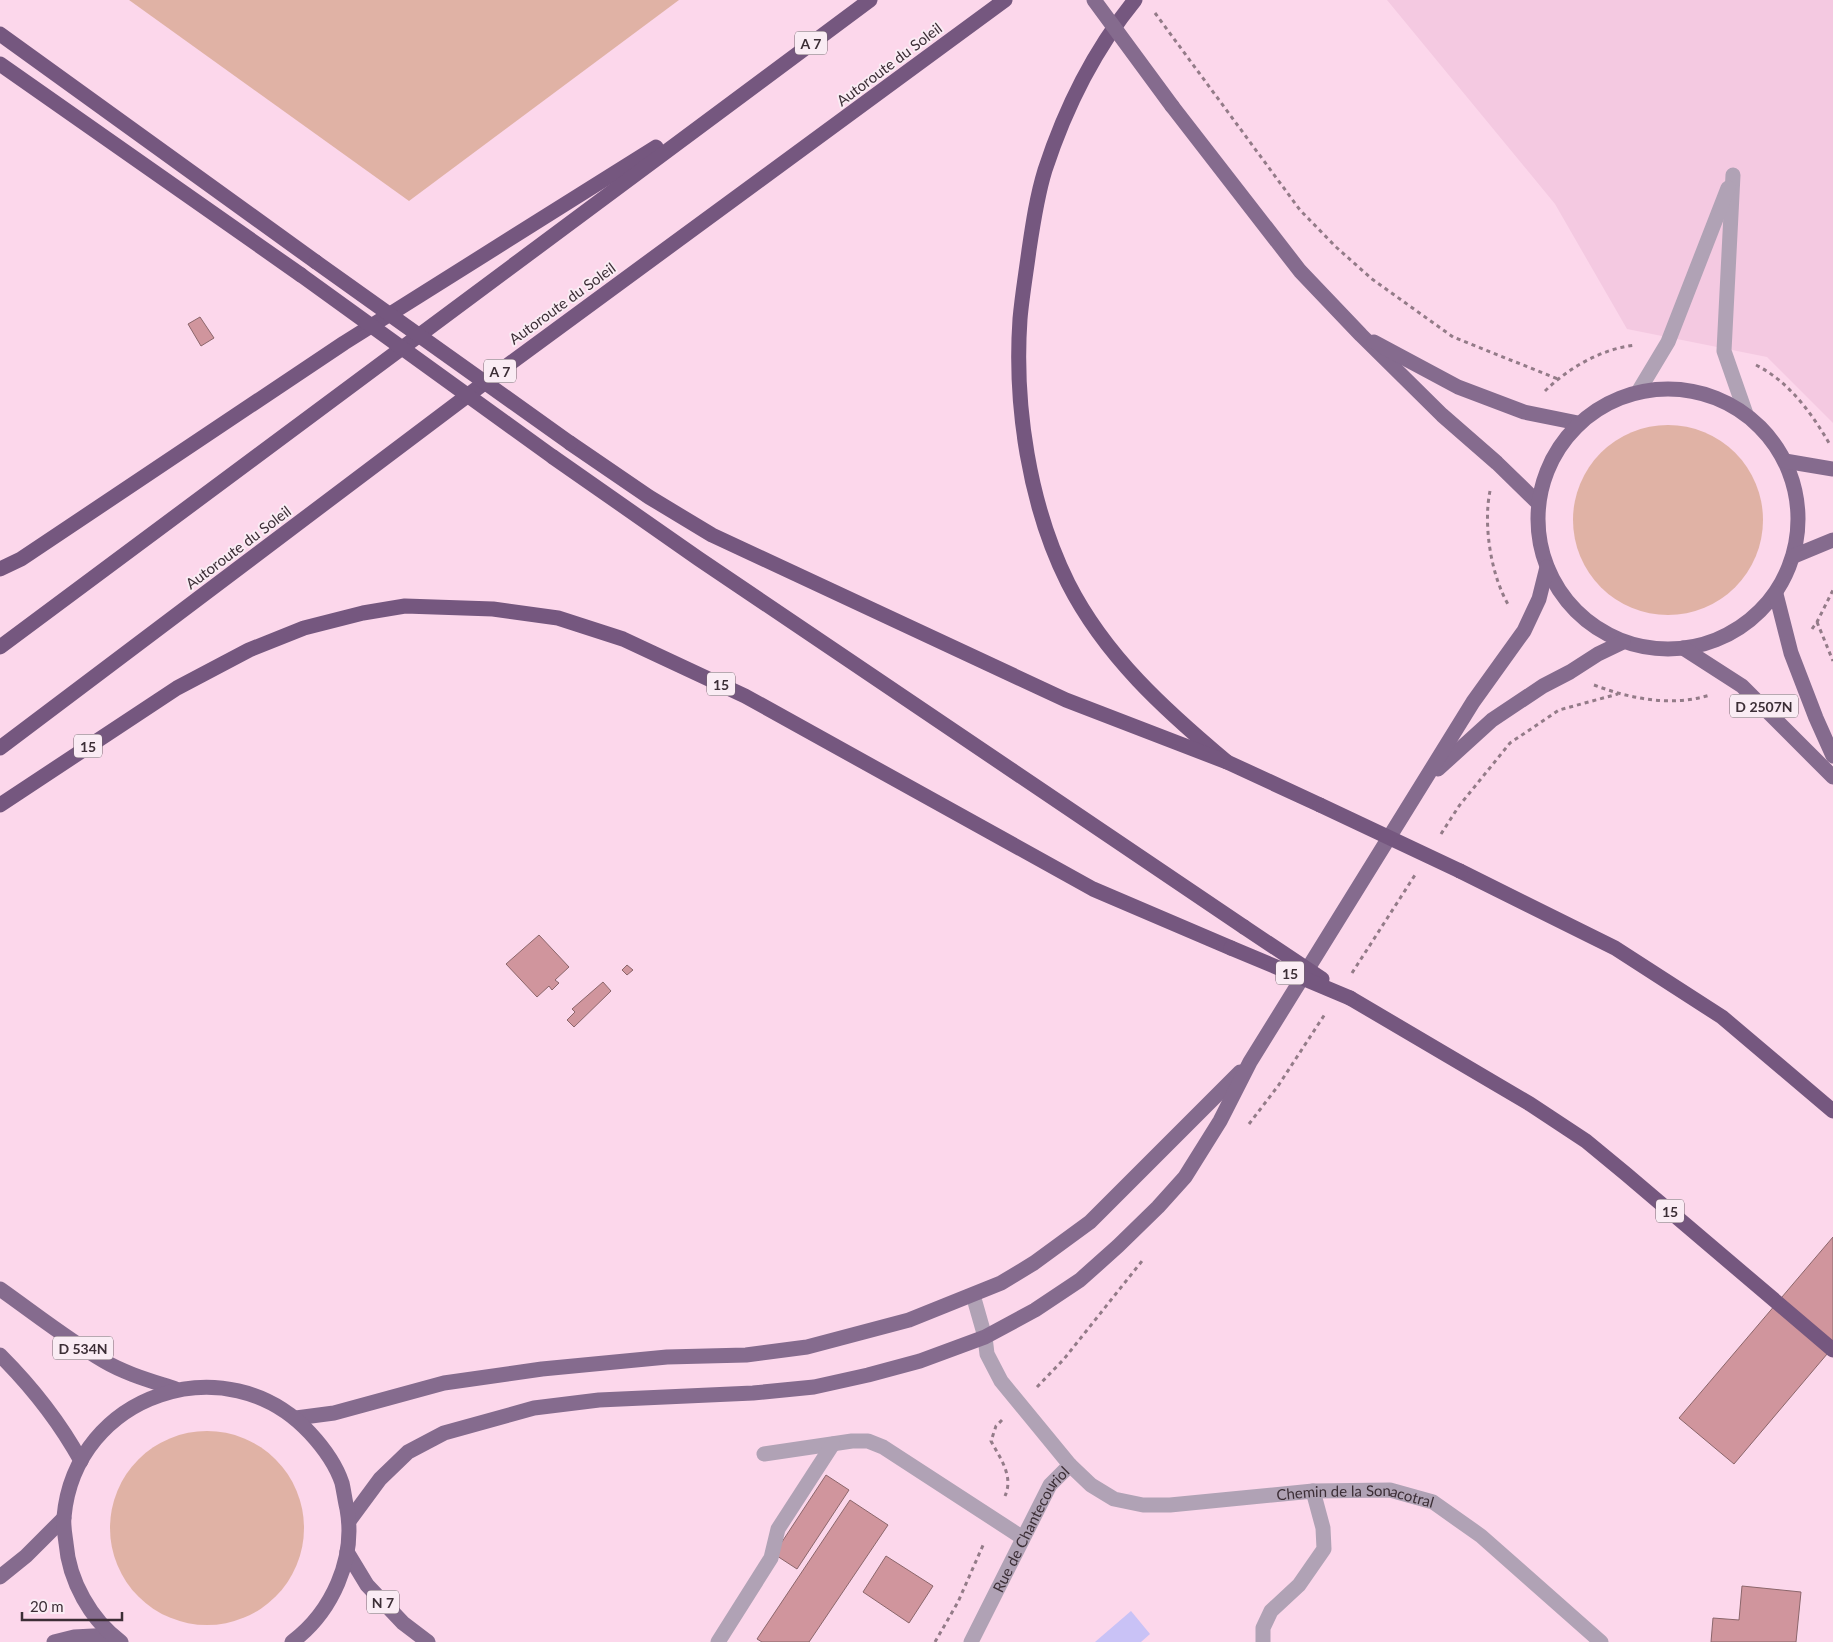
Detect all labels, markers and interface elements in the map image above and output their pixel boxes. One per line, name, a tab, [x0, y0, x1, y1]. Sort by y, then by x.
street label: Autoroute du Soleil	[833, 19, 945, 109]
road number: A 7	[795, 32, 827, 54]
street label: Autoroute du Soleil	[505, 258, 619, 348]
road number: A 7	[484, 360, 516, 382]
street label: Autoroute du Soleil	[182, 502, 294, 592]
road number: 15	[707, 672, 735, 696]
road number: D 2507N	[1730, 694, 1798, 718]
road number: 15	[74, 734, 102, 758]
road number: 15	[1276, 961, 1304, 984]
road number: 15	[1656, 1200, 1684, 1222]
road number: D 534N	[53, 1336, 113, 1360]
street label: Rue de Chantecouriol	[989, 1462, 1073, 1595]
street label: Chemin de la Sonacotral	[1276, 1481, 1436, 1511]
scale bar	[22, 1590, 122, 1622]
road number: N 7	[367, 1590, 399, 1614]
text: 20 m	[30, 1597, 64, 1615]

